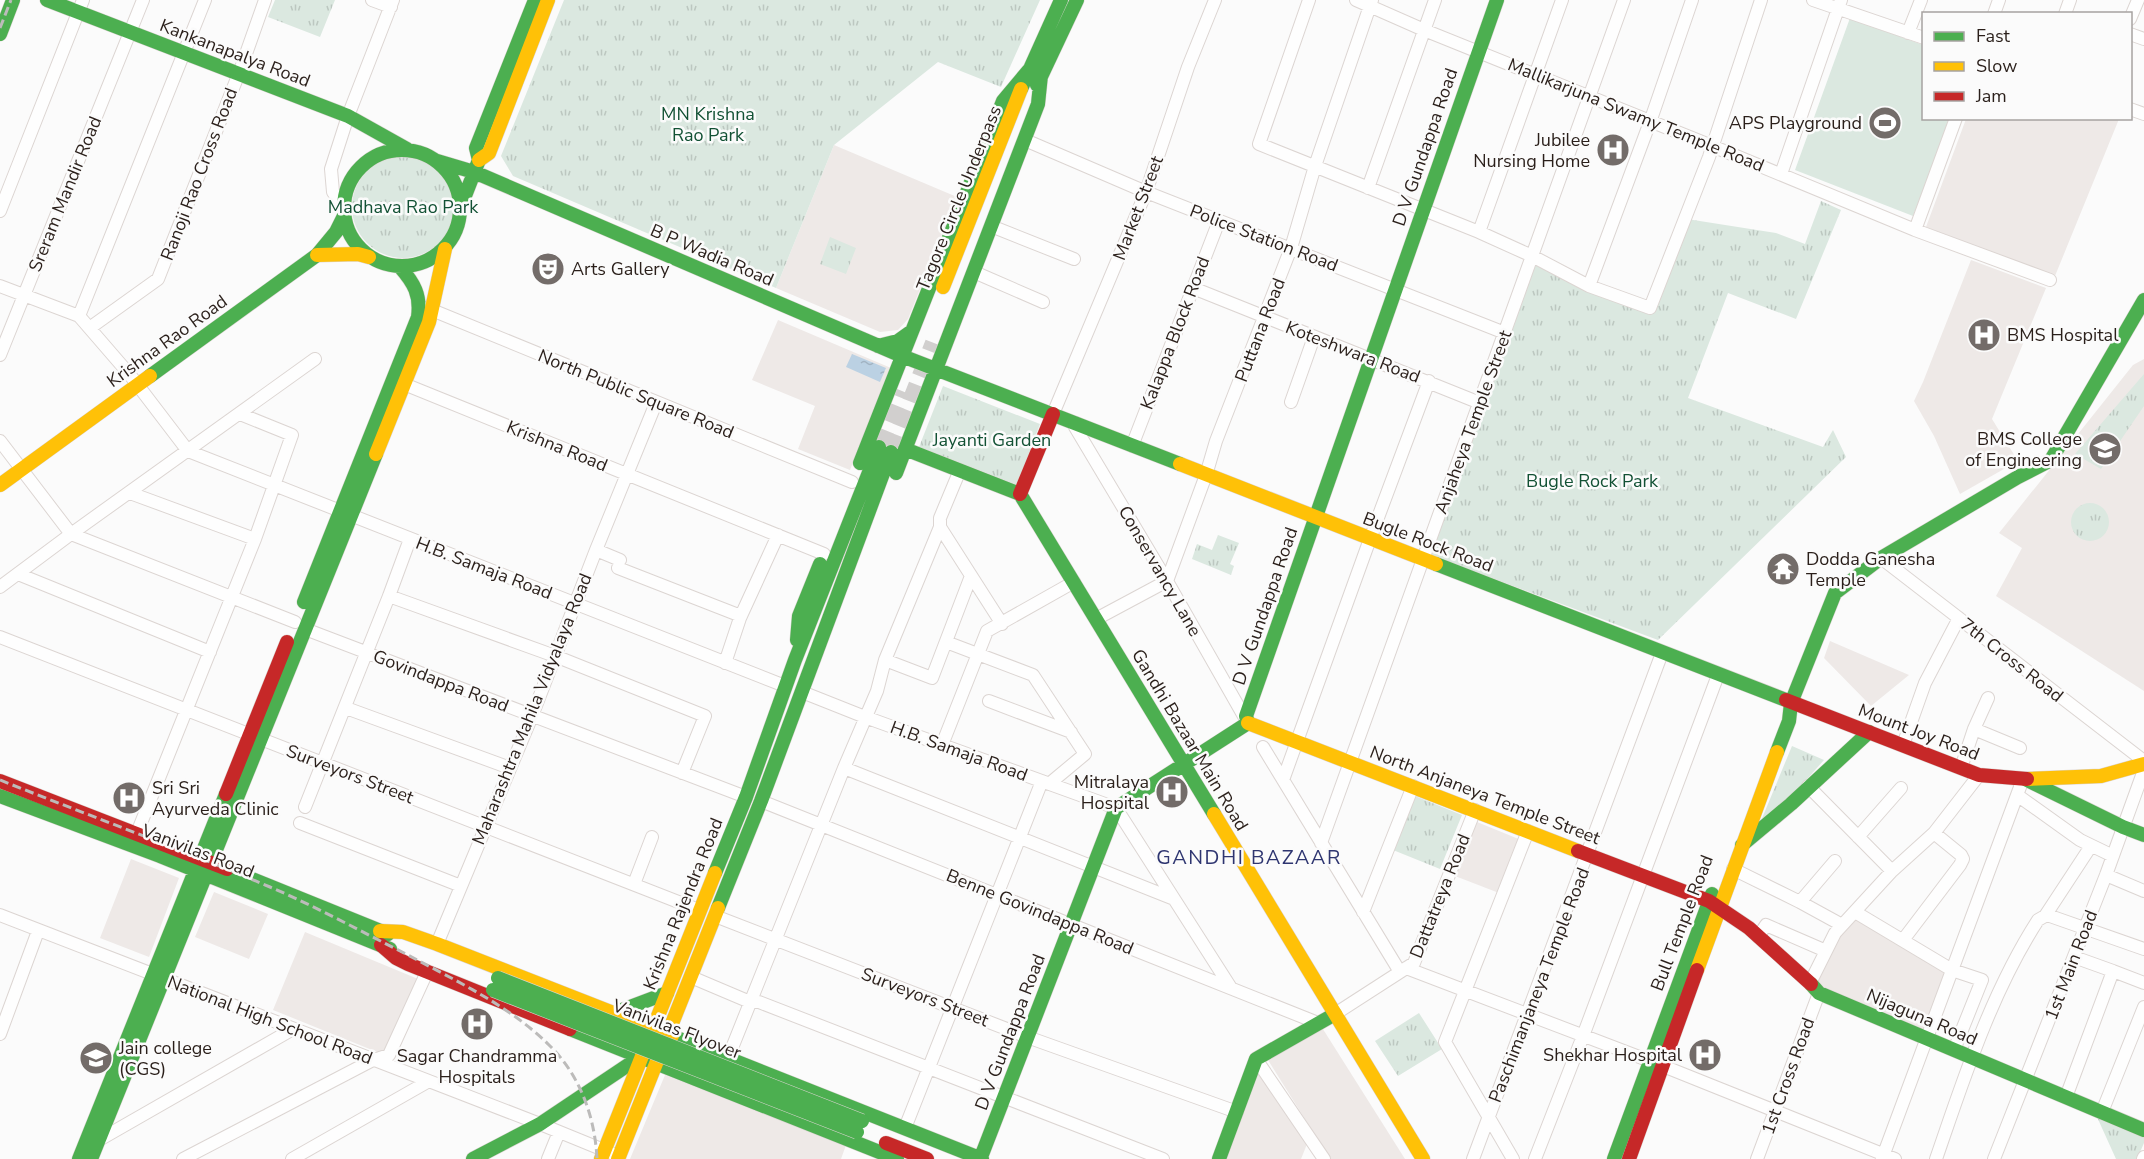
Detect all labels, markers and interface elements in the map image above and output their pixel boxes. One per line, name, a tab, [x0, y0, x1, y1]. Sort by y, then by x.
legend	[1922, 12, 2132, 120]
street label: Kankanapalya Road	[156, 13, 314, 93]
text: Fast	[1976, 24, 2011, 48]
street label: Mallikarjuna Swamy Temple Road	[1504, 52, 1768, 178]
text: Slow	[1976, 54, 2017, 78]
street label: D V Gundappa Road	[1387, 65, 1463, 229]
street label: Ranoji Rao Cross Road	[155, 84, 243, 264]
text: Jam	[1975, 84, 2007, 108]
park label: MN Krishna Rao Park	[661, 102, 755, 147]
street label: Tagore Circle Underpass	[911, 102, 1007, 294]
sports icon: APS Playground	[1867, 105, 1903, 141]
place label: APS Playground	[1729, 111, 1862, 135]
street label: Sreram Mandir Road	[23, 113, 107, 275]
place label: Jubilee Nursing Home	[1473, 128, 1590, 173]
hospital icon: Jubilee Nursing Home	[1595, 132, 1631, 168]
street label: Market Street	[1107, 152, 1169, 264]
park label: Madhava Rao Park	[328, 195, 479, 219]
street label: Police Station Road	[1186, 199, 1342, 277]
street label: B P Wadia Road	[647, 218, 777, 292]
theatre icon: Arts Gallery	[530, 251, 566, 287]
street label: Kalappa Block Road	[1135, 253, 1215, 413]
place label: Arts Gallery	[571, 257, 670, 281]
street label: Puttana Road	[1229, 275, 1291, 385]
street label: Krishna Rao Road	[102, 289, 232, 393]
street label: Koteshwara Road	[1282, 315, 1424, 389]
hospital icon: BMS Hospital	[1966, 317, 2002, 353]
place label: BMS Hospital	[2007, 323, 2119, 347]
street label: Anjaheya Temple Street	[1429, 326, 1518, 517]
street label: North Public Square Road	[534, 344, 738, 444]
street label: Krishna Road	[503, 415, 611, 477]
place label: BMS College of Engineering	[1965, 427, 2082, 472]
park label: Jayanti Garden	[932, 428, 1051, 452]
school or university icon: BMS College of Engineering	[2087, 431, 2123, 467]
park label: Bugle Rock Park	[1526, 469, 1659, 493]
street label: Conservancy Lane	[1113, 501, 1207, 641]
street label: Bugle Rock Road	[1359, 506, 1497, 578]
street label: D V Gundappa Road	[1227, 524, 1303, 688]
street label: H.B. Samaja Road	[412, 531, 556, 605]
place label: Dodda Ganesha Temple	[1806, 547, 1935, 592]
temple icon: Dodda Ganesha Temple	[1765, 551, 1801, 587]
street label: Maharashtra Mahila Vidyalaya Road	[466, 570, 598, 848]
street label: 7th Cross Road	[1956, 612, 2068, 708]
street label: Govindappa Road	[370, 644, 512, 718]
street label: Gandhi Bazaar Main Road	[1126, 645, 1254, 835]
street label: Mount Joy Road	[1855, 698, 1983, 766]
street label: H.B. Samaja Road	[887, 715, 1031, 787]
street label: Surveyors Street	[283, 739, 418, 810]
street label: North Anjaneya Temple Street	[1366, 740, 1604, 850]
place label: Mitralaya Hospital	[1074, 770, 1150, 815]
hospital icon: Mitralaya Hospital	[1154, 774, 1190, 810]
place label: Sri Sri Ayurveda Clinic	[152, 776, 279, 821]
hospital icon: Sri Sri Ayurveda Clinic	[111, 780, 147, 816]
street label: Krishna Rajendra Road	[637, 814, 729, 994]
street label: Vanivilas Road	[137, 818, 258, 883]
street label: Dattatreya Road	[1404, 830, 1476, 962]
district label: GANDHI BAZAAR	[1156, 844, 1342, 871]
street label: Bull Temple Road	[1645, 852, 1719, 994]
street label: Benne Govindappa Road	[943, 863, 1137, 961]
street label: Paschimanjaneya Temple Road	[1483, 864, 1595, 1106]
street label: 1st Main Road	[2039, 906, 2103, 1024]
street label: D V Gundappa Road	[969, 950, 1051, 1114]
street label: Surveyors Street	[858, 962, 993, 1033]
street label: National High School Road	[164, 970, 376, 1070]
street label: Nijaguna Road	[1863, 983, 1981, 1051]
street label: Vanivilas Flyover	[608, 993, 745, 1065]
hospital icon: Sagar Chandramma Hospitals	[459, 1006, 495, 1042]
street label: 1st Cross Road	[1756, 1014, 1820, 1138]
place label: Jain college (CGS)	[118, 1036, 212, 1081]
hospital icon: Shekhar Hospital	[1687, 1037, 1723, 1073]
school or university icon: Jain college (CGS)	[78, 1040, 114, 1076]
place label: Shekhar Hospital	[1543, 1043, 1683, 1067]
place label: Sagar Chandramma Hospitals	[397, 1044, 557, 1089]

